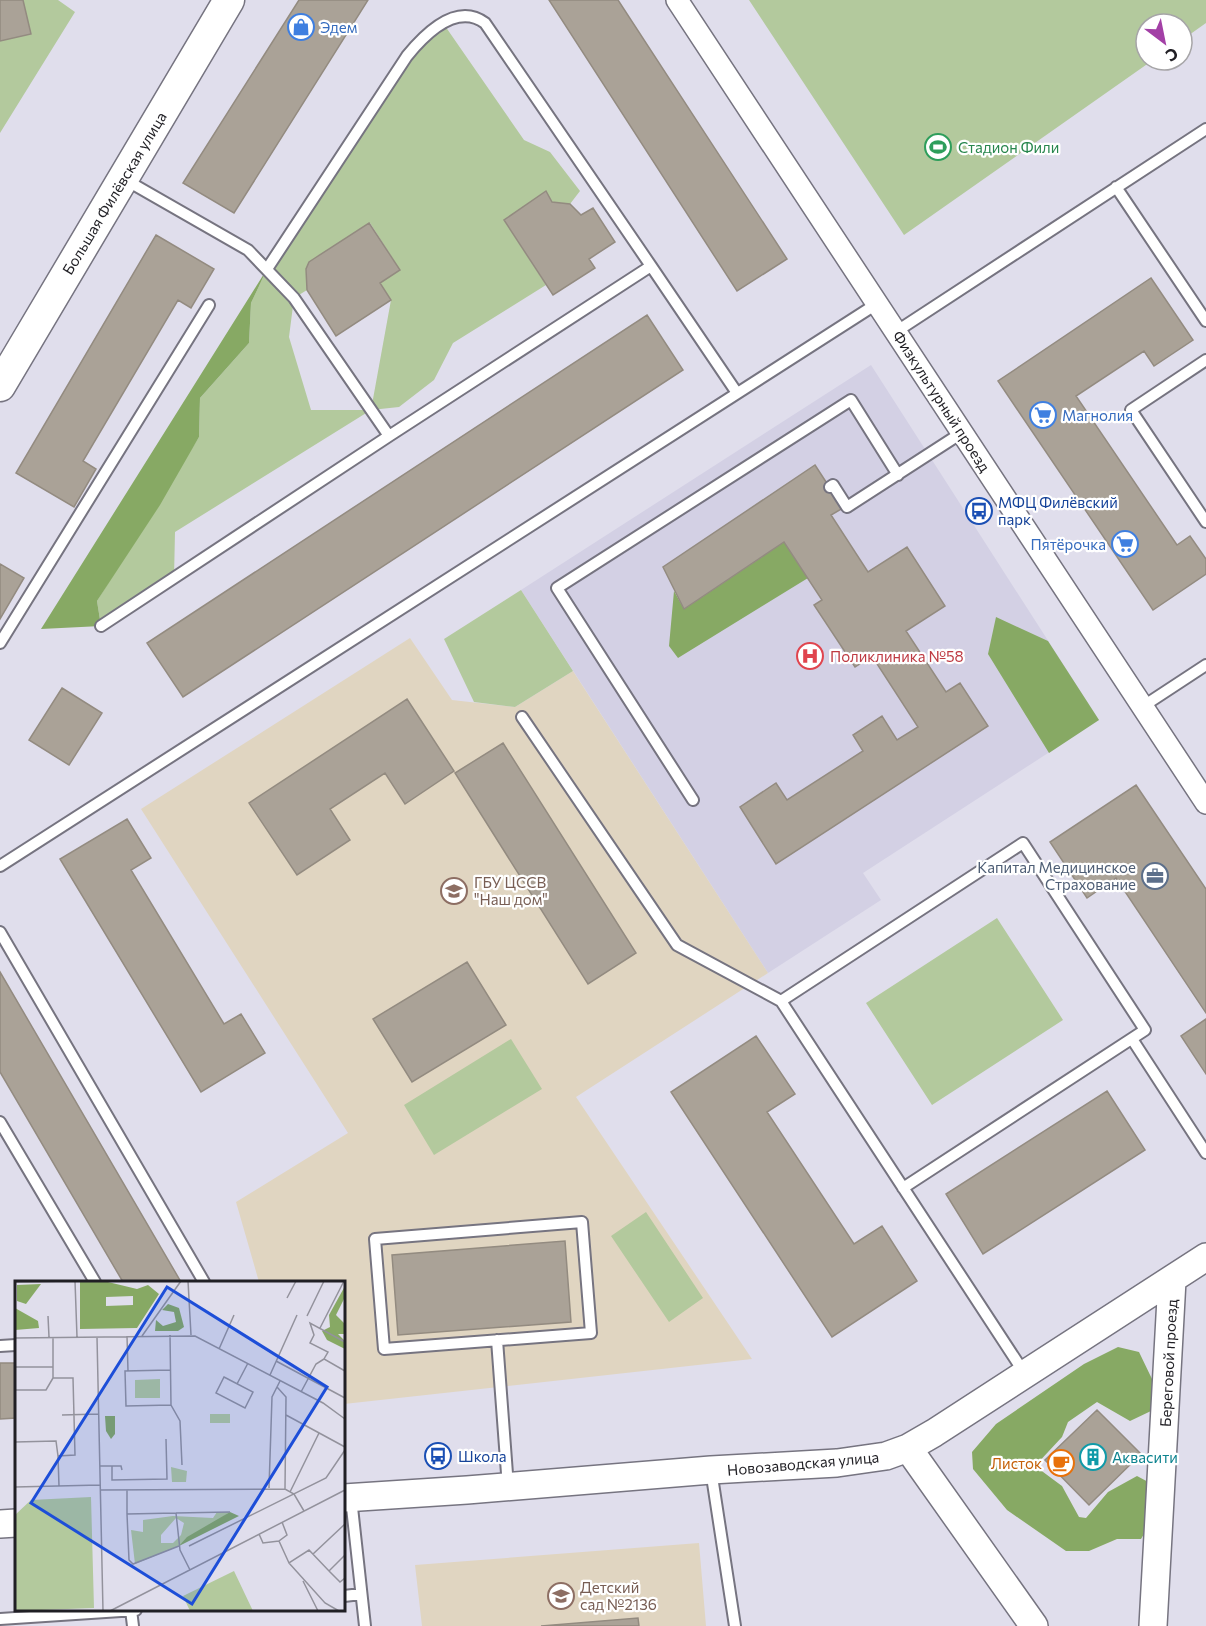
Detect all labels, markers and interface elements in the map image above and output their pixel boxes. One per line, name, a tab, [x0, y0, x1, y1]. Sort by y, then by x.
shop icon: Эдем	[286, 12, 316, 42]
north arrow	[1134, 12, 1194, 72]
place label: Эдем	[320, 18, 357, 36]
text: С	[1162, 44, 1182, 66]
street label: Большая Филёвская улица	[58, 108, 170, 278]
sports icon: Стадион Фили	[923, 132, 953, 162]
place label: Стадион Фили	[958, 138, 1059, 156]
street label: Физкультурный проезд	[890, 327, 995, 475]
supermarket icon: Магнолия	[1028, 400, 1058, 430]
place label: Магнолия	[1062, 406, 1133, 424]
place label: МФЦ Филёвский парк	[998, 493, 1118, 528]
bus stop icon: МФЦ Филёвский парк	[964, 496, 994, 526]
supermarket icon: Пятёрочка	[1110, 529, 1140, 559]
place label: Пятёрочка	[1031, 535, 1106, 553]
hospital icon: Поликлиника №58	[795, 641, 825, 671]
place label: Поликлиника №58	[830, 647, 964, 665]
place label: Капитал Медицинское Страхование	[977, 858, 1136, 893]
office icon: Капитал Медицинское Страхование	[1140, 861, 1170, 891]
place label: ГБУ ЦССВ "Наш дом"	[474, 873, 548, 908]
school or university icon: ГБУ ЦССВ "Наш дом"	[439, 876, 469, 906]
inset map	[15, 1281, 345, 1611]
street label: Береговой проезд	[1156, 1298, 1180, 1427]
bus stop icon: Школа	[423, 1441, 453, 1471]
building icon: Аквасити	[1078, 1442, 1108, 1472]
place label: Школа	[458, 1447, 507, 1465]
street label: Новозаводская улица	[726, 1447, 880, 1479]
cafe icon: Листок	[1046, 1448, 1076, 1478]
place label: Аквасити	[1112, 1448, 1178, 1466]
place label: Листок	[991, 1454, 1042, 1472]
place label: Детский сад №2136	[580, 1578, 657, 1613]
school or university icon: Детский сад №2136	[546, 1581, 576, 1611]

